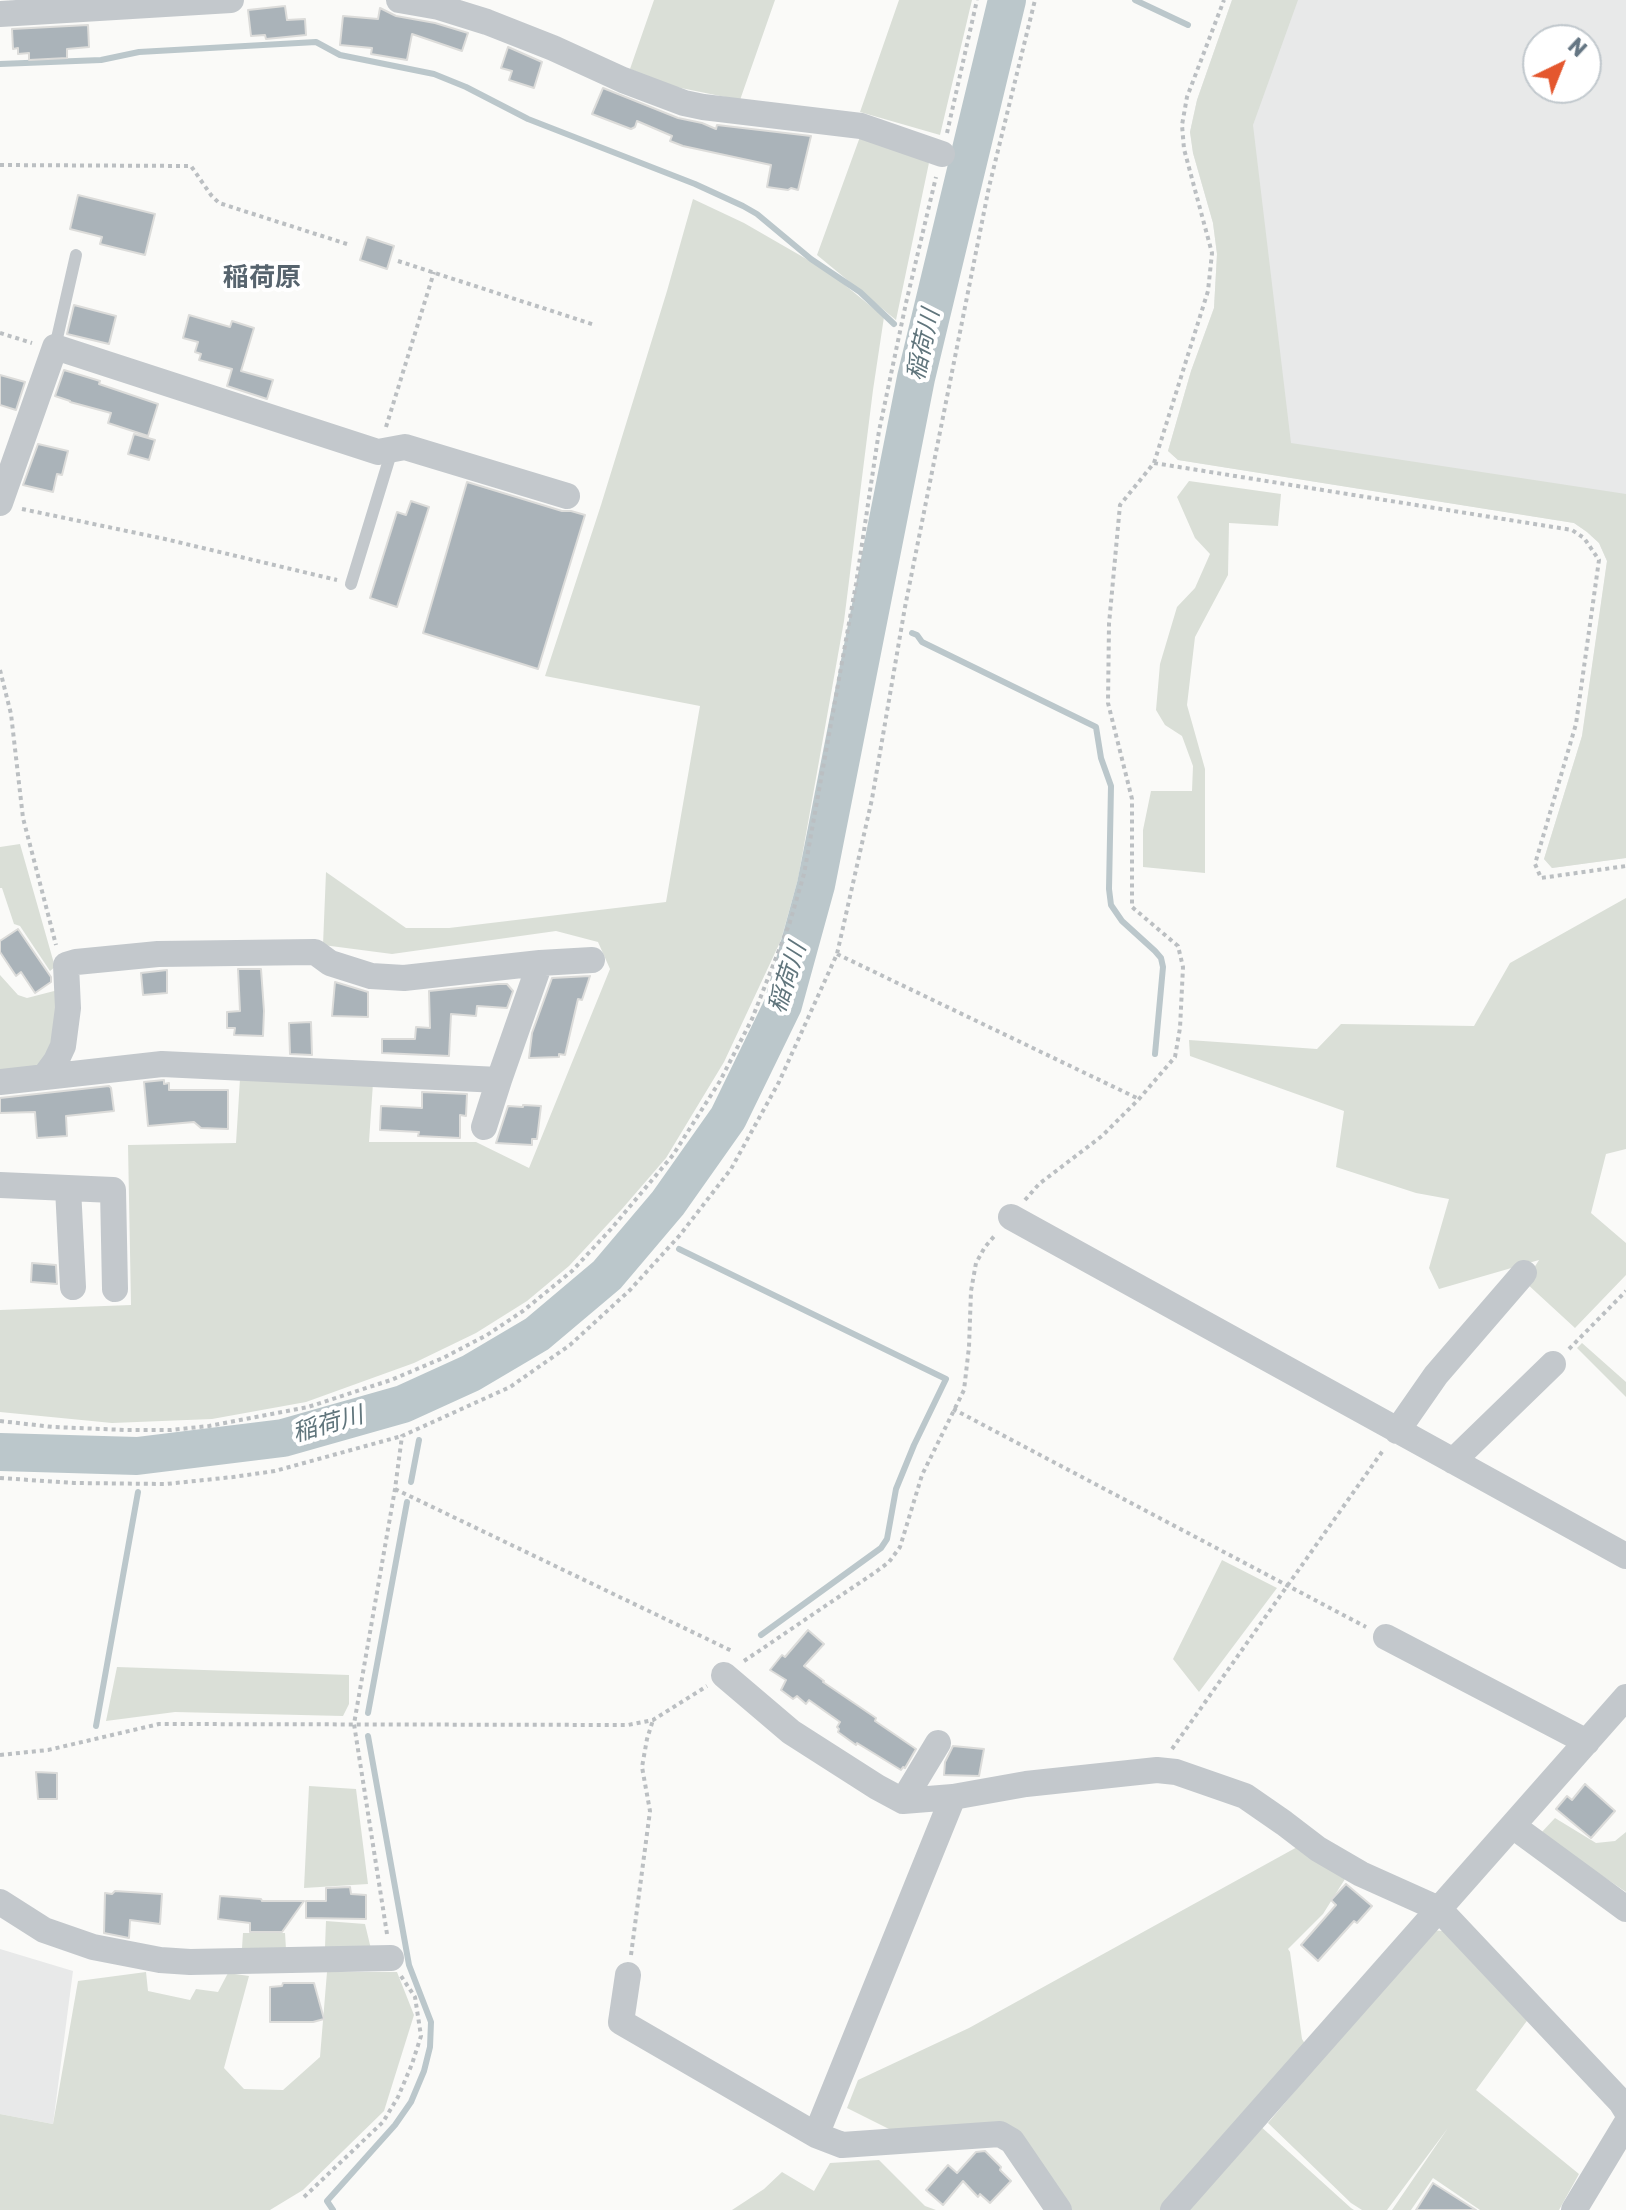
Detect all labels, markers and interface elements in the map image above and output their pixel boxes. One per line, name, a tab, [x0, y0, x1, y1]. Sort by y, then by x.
north arrow	[1522, 24, 1602, 104]
text: N	[1562, 32, 1592, 63]
district label: 稲荷原	[223, 262, 301, 294]
water label: 稲荷川	[902, 307, 946, 383]
water label: 稲荷川	[763, 939, 813, 1017]
water label: 稲荷川	[289, 1401, 367, 1449]

